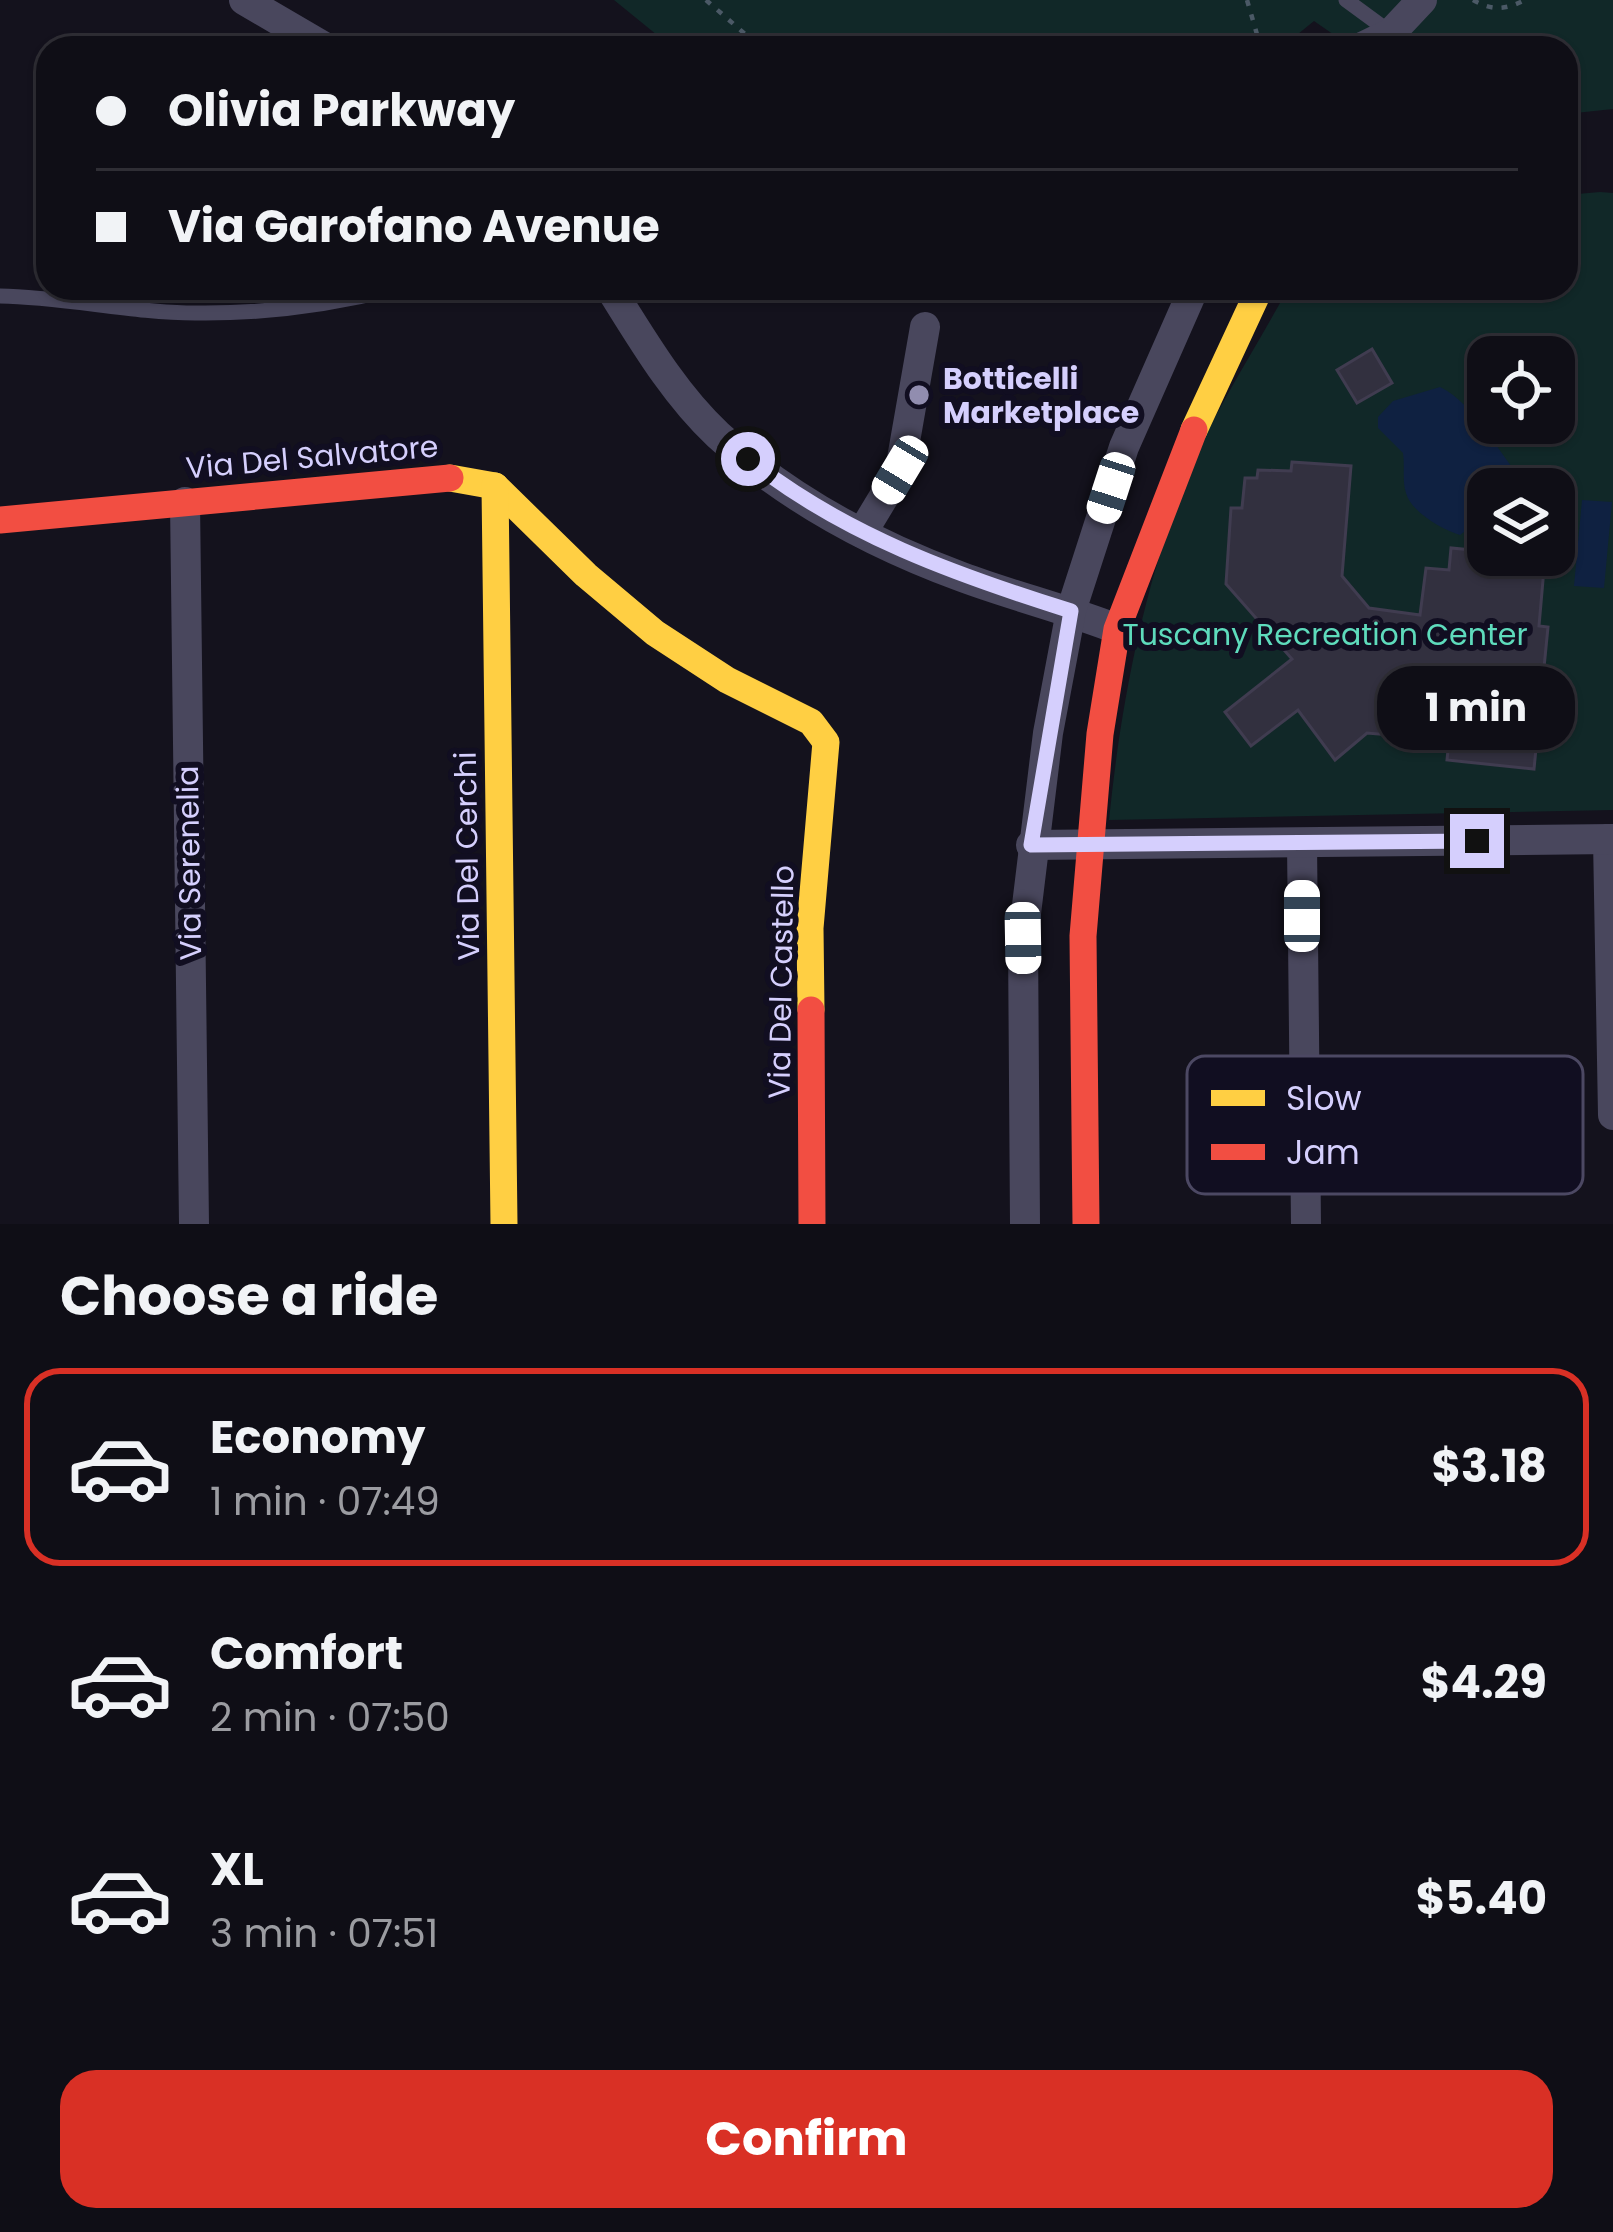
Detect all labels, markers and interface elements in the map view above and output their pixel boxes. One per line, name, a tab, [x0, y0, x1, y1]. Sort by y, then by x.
text: Olivia Parkway	[168, 79, 515, 142]
text: Via Garofano Avenue	[168, 195, 660, 258]
map controls	[1467, 336, 1575, 576]
button: locate	[1467, 336, 1575, 444]
place label: Botticelli Marketplace	[943, 357, 1139, 434]
marker: Botticelli Marketplace	[906, 382, 932, 408]
street label: Via Del Salvatore	[184, 425, 440, 489]
car	[866, 430, 934, 510]
route start	[721, 432, 775, 486]
car	[1083, 448, 1139, 528]
button: layers	[1467, 468, 1575, 576]
park label: Tuscany Recreation Center	[1122, 613, 1528, 656]
callout: 1 min	[1378, 667, 1576, 751]
text: 1 min	[1425, 680, 1527, 735]
street label: Via Del Cerchi	[444, 751, 490, 961]
street label: Via Serenelia	[166, 765, 212, 961]
route end	[1450, 814, 1504, 868]
street label: Via Del Castello	[757, 865, 805, 1099]
car	[1284, 880, 1320, 952]
car	[1004, 902, 1042, 974]
legend	[1187, 1056, 1583, 1194]
text: Slow	[1286, 1075, 1362, 1122]
text: Jam	[1286, 1129, 1360, 1176]
text: Choose a ride	[60, 1258, 438, 1334]
text: Economy	[210, 1406, 425, 1469]
icon: car	[66, 1413, 174, 1521]
text: $3.18	[1431, 1435, 1547, 1498]
text: 1 min · 07:49	[210, 1474, 440, 1529]
text: Comfort	[210, 1622, 403, 1685]
icon: car	[66, 1629, 174, 1737]
text: $4.29	[1421, 1651, 1547, 1714]
text: 2 min · 07:50	[210, 1690, 450, 1745]
text: XL	[210, 1838, 264, 1901]
icon: car	[66, 1845, 174, 1953]
text: $5.40	[1416, 1867, 1547, 1930]
text: 3 min · 07:51	[210, 1906, 438, 1961]
button: Confirm	[60, 2070, 1553, 2208]

